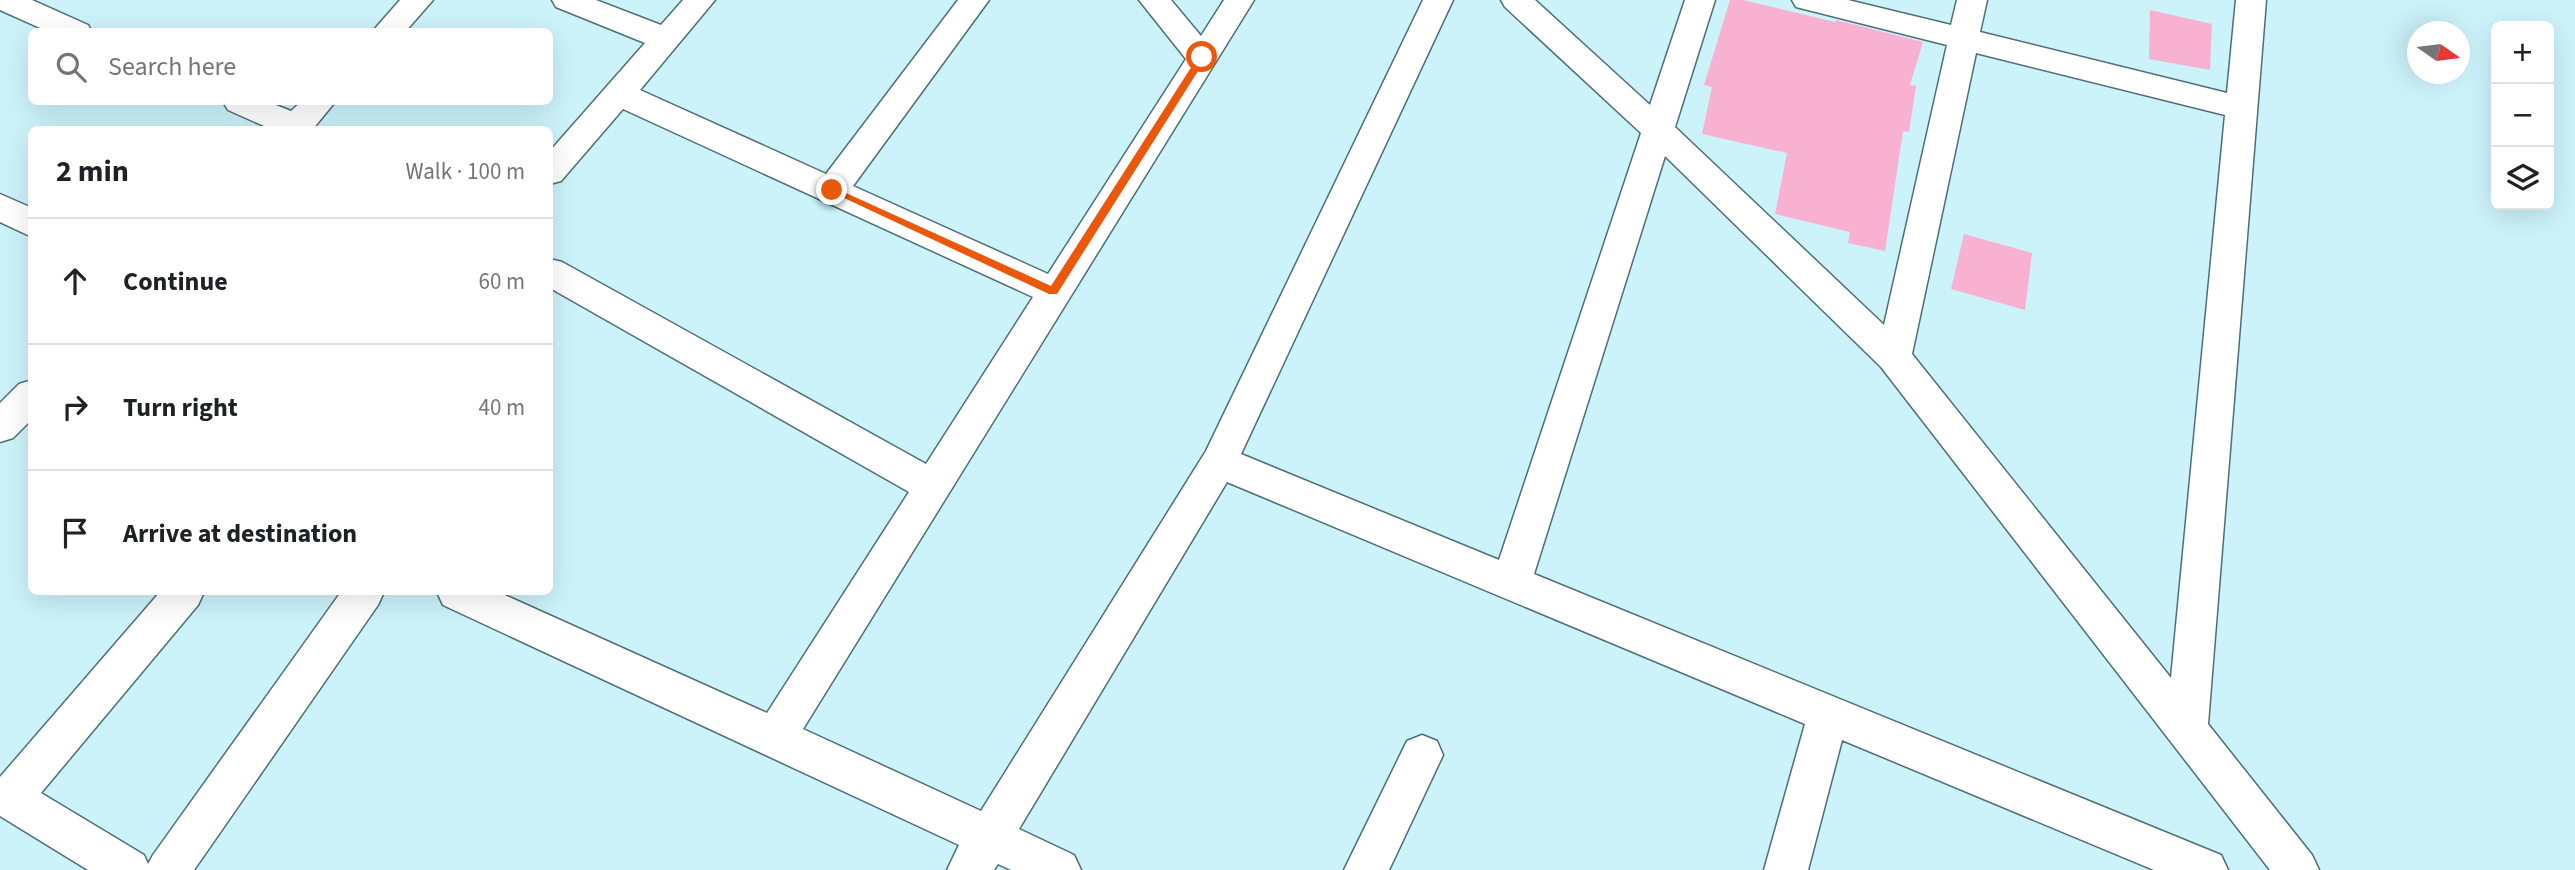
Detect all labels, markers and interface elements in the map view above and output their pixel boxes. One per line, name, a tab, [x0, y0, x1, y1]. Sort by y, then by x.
north arrow	[2407, 21, 2470, 84]
map controls	[2491, 21, 2554, 210]
button: +	[2491, 21, 2554, 84]
search box	[28, 28, 553, 105]
route start	[1186, 41, 1217, 72]
icon: search	[52, 48, 90, 86]
text: Search here	[108, 48, 236, 85]
button: −	[2491, 84, 2554, 147]
button: layers	[2491, 147, 2554, 210]
text: 2 min	[56, 150, 129, 193]
text: Walk · 100 m	[406, 155, 525, 188]
route end	[816, 174, 847, 205]
icon: ahead	[56, 262, 94, 300]
text: Continue	[123, 263, 228, 300]
text: 60 m	[478, 265, 525, 298]
icon: right	[56, 388, 94, 426]
text: Turn right	[123, 389, 238, 426]
text: 40 m	[478, 391, 525, 424]
icon: arrive	[56, 514, 94, 552]
text: Arrive at destination	[123, 515, 357, 552]

